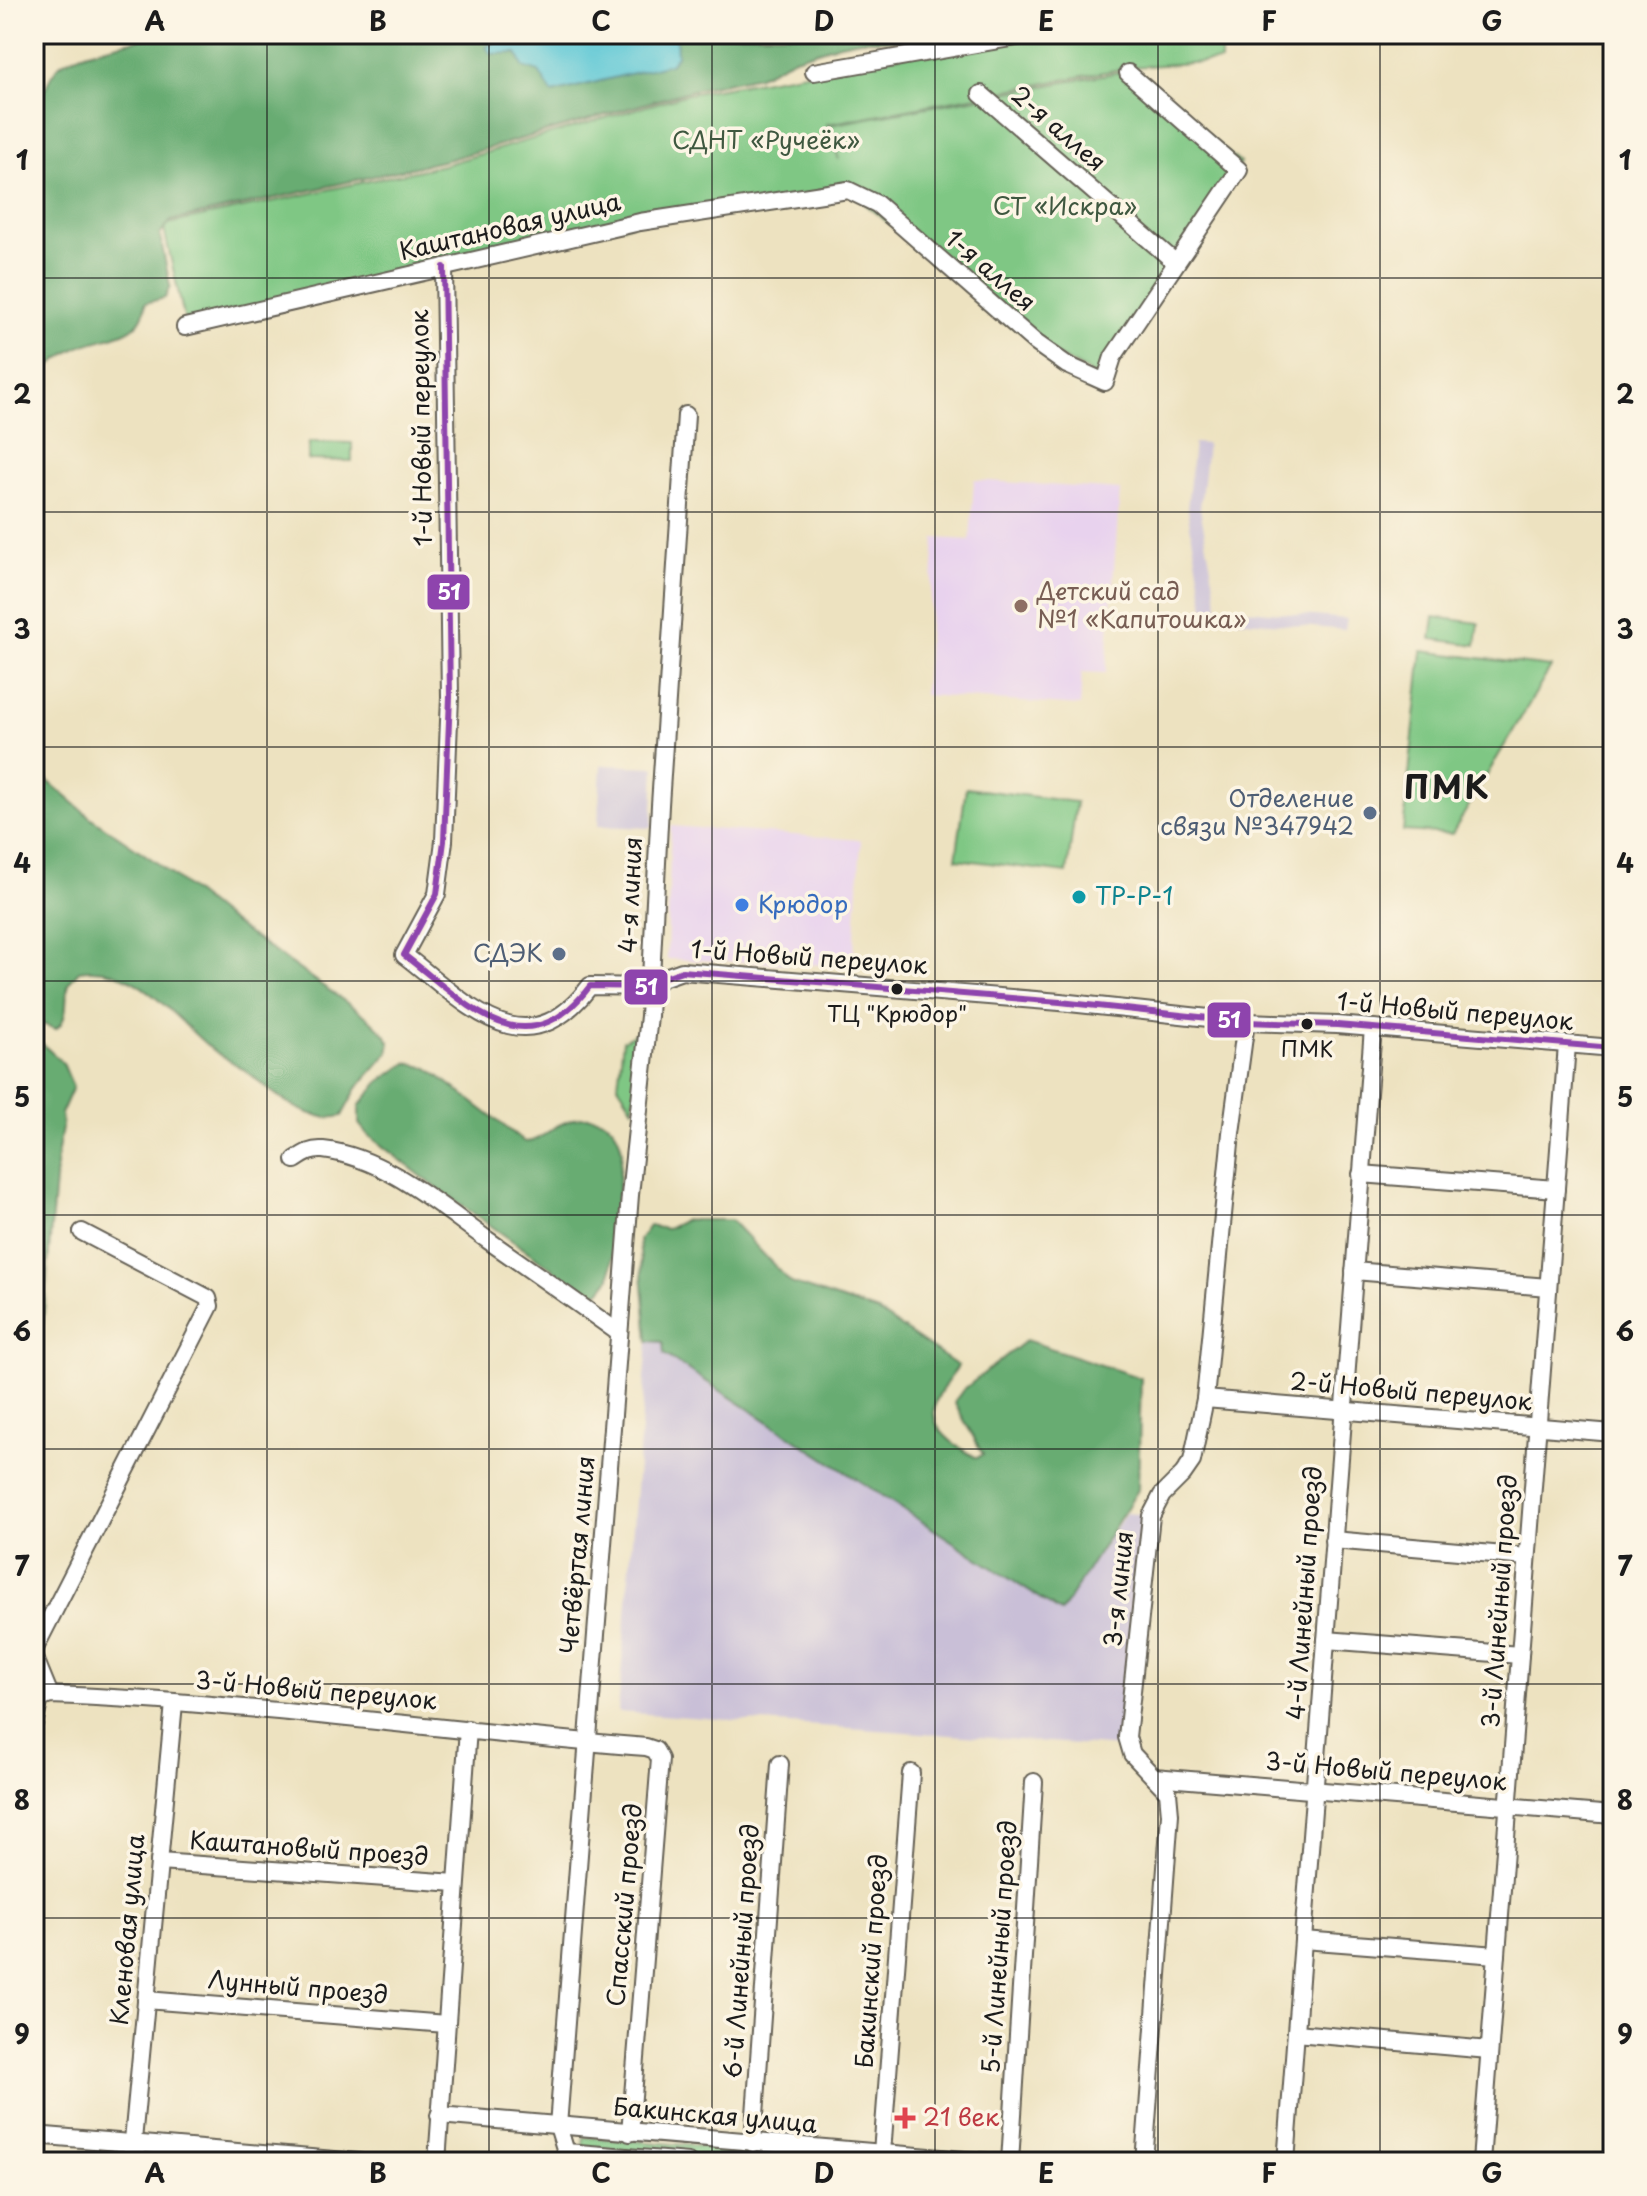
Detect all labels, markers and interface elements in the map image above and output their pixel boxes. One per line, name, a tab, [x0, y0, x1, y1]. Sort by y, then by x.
text: A	[145, 1, 165, 40]
text: B	[369, 1, 387, 40]
text: C	[591, 1, 611, 40]
text: D	[814, 1, 834, 40]
text: E	[1038, 1, 1054, 40]
text: F	[1261, 1, 1277, 40]
text: G	[1481, 1, 1503, 40]
street label: 2-я аллея	[1004, 76, 1115, 179]
park label: СДНТ «Ручеёк»	[672, 121, 860, 157]
text: 1	[16, 140, 28, 179]
text: 1	[1619, 140, 1631, 179]
street label: Каштановая улица	[395, 182, 624, 268]
park label: СТ «Искра»	[993, 187, 1137, 223]
street label: 1-я аллея	[938, 220, 1044, 319]
street label: 1-й Новый переулок	[400, 309, 440, 547]
text: 2	[13, 374, 31, 413]
text: 2	[1616, 374, 1634, 413]
place label: Детский сад №1 «Капитошка»	[1036, 572, 1246, 636]
line badge: 51	[426, 573, 471, 611]
text: 51	[437, 574, 461, 607]
marker: Детский сад №1 «Капитошка»	[1012, 597, 1030, 615]
text: 3	[13, 609, 31, 648]
text: 3	[1616, 609, 1634, 648]
district label: ПМК	[1404, 762, 1490, 810]
place label: Отделение связи №347942	[1160, 779, 1354, 843]
marker: Отделение связи №347942	[1361, 804, 1379, 822]
street label: 4-я линия	[608, 836, 650, 954]
text: 4	[13, 843, 31, 882]
text: 4	[1616, 843, 1634, 882]
place label: ТР-Р-1	[1095, 877, 1173, 913]
place label: Крюдор	[758, 885, 848, 921]
marker: ТР-Р-1	[1070, 888, 1088, 906]
marker: Крюдор	[733, 896, 751, 914]
street label: 1-й Новый переулок	[690, 930, 929, 982]
place label: СДЭК	[473, 934, 543, 970]
marker: СДЭК	[550, 945, 568, 963]
line badge: 51	[623, 968, 669, 1006]
text: 51	[634, 969, 658, 1002]
marker: ТЦ "Крюдор"	[889, 981, 905, 997]
street label: 1-й Новый переулок	[1336, 982, 1576, 1038]
place label: ТЦ "Крюдор"	[827, 996, 967, 1029]
line badge: 51	[1206, 1001, 1252, 1039]
text: 51	[1217, 1002, 1241, 1035]
marker: ПМК	[1299, 1016, 1315, 1032]
place label: ПМК	[1281, 1031, 1333, 1064]
text: 5	[14, 1077, 30, 1116]
text: 5	[1617, 1077, 1633, 1116]
text: 6	[13, 1311, 31, 1350]
text: 6	[1616, 1311, 1634, 1350]
street label: 2-й Новый переулок	[1289, 1361, 1534, 1419]
street label: Четвёртая линия	[549, 1454, 603, 1655]
street label: 4-й Линейный проезд	[1276, 1465, 1330, 1721]
street label: 3-й Линейный проезд	[1471, 1473, 1525, 1729]
street label: 3-я линия	[1093, 1529, 1141, 1649]
text: 7	[15, 1546, 30, 1585]
text: 7	[1618, 1546, 1633, 1585]
street label: 3-й Новый переулок	[194, 1661, 439, 1718]
street label: 3-й Новый переулок	[1264, 1742, 1509, 1799]
text: 8	[14, 1780, 30, 1819]
text: 8	[1617, 1780, 1633, 1819]
street label: Спасский проезд	[596, 1802, 650, 2008]
street label: 5-й Линейный проезд	[971, 1819, 1025, 2075]
street label: Каштановый проезд	[188, 1821, 430, 1873]
street label: 6-й Линейный проезд	[713, 1822, 767, 2080]
street label: Кленовая улица	[100, 1833, 152, 2027]
street label: Бакинский проезд	[845, 1853, 895, 2069]
street label: Лунный проезд	[207, 1960, 390, 2012]
text: 9	[14, 2014, 30, 2053]
text: 9	[1617, 2014, 1633, 2053]
street label: Бакинская улица	[612, 2087, 819, 2141]
place label: 21 век	[923, 2098, 1000, 2134]
marker: 21 век	[894, 2107, 916, 2129]
text: A	[145, 2153, 165, 2192]
text: B	[369, 2153, 387, 2192]
text: C	[591, 2153, 611, 2192]
text: D	[814, 2153, 834, 2192]
text: E	[1038, 2153, 1054, 2192]
text: F	[1261, 2153, 1277, 2192]
text: G	[1481, 2153, 1503, 2192]

